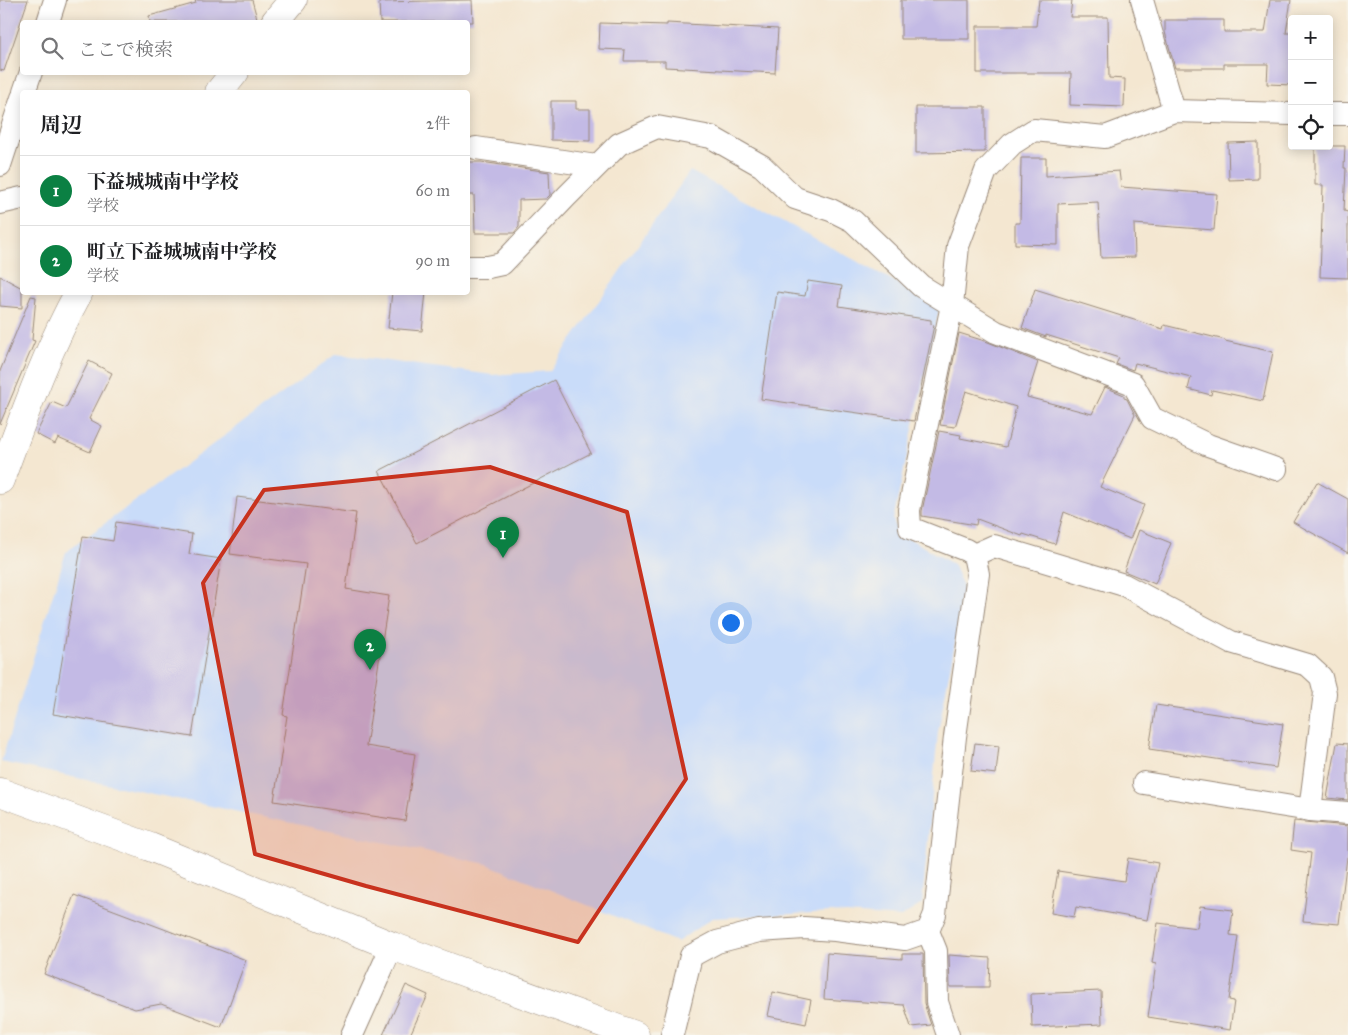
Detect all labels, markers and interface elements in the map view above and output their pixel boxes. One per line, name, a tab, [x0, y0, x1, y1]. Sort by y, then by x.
map controls	[1288, 15, 1333, 150]
button: +	[1288, 15, 1333, 60]
search box	[20, 20, 470, 75]
icon: search	[38, 34, 66, 62]
text: ここで検索	[78, 38, 173, 61]
button: −	[1288, 60, 1333, 105]
button: locate	[1288, 105, 1333, 150]
text: 周辺	[40, 112, 82, 138]
text: 2件	[426, 114, 450, 133]
text: 下益城城南中学校	[87, 170, 239, 193]
text: 1	[53, 181, 59, 200]
text: 60 m	[416, 181, 450, 200]
text: 学校	[87, 196, 119, 215]
text: 町立下益城城南中学校	[87, 240, 277, 263]
text: 2	[52, 251, 60, 270]
text: 90 m	[415, 251, 450, 270]
text: 学校	[87, 266, 119, 285]
pin: 1	[487, 517, 519, 558]
your location	[718, 610, 744, 636]
pin: 2	[354, 629, 386, 670]

